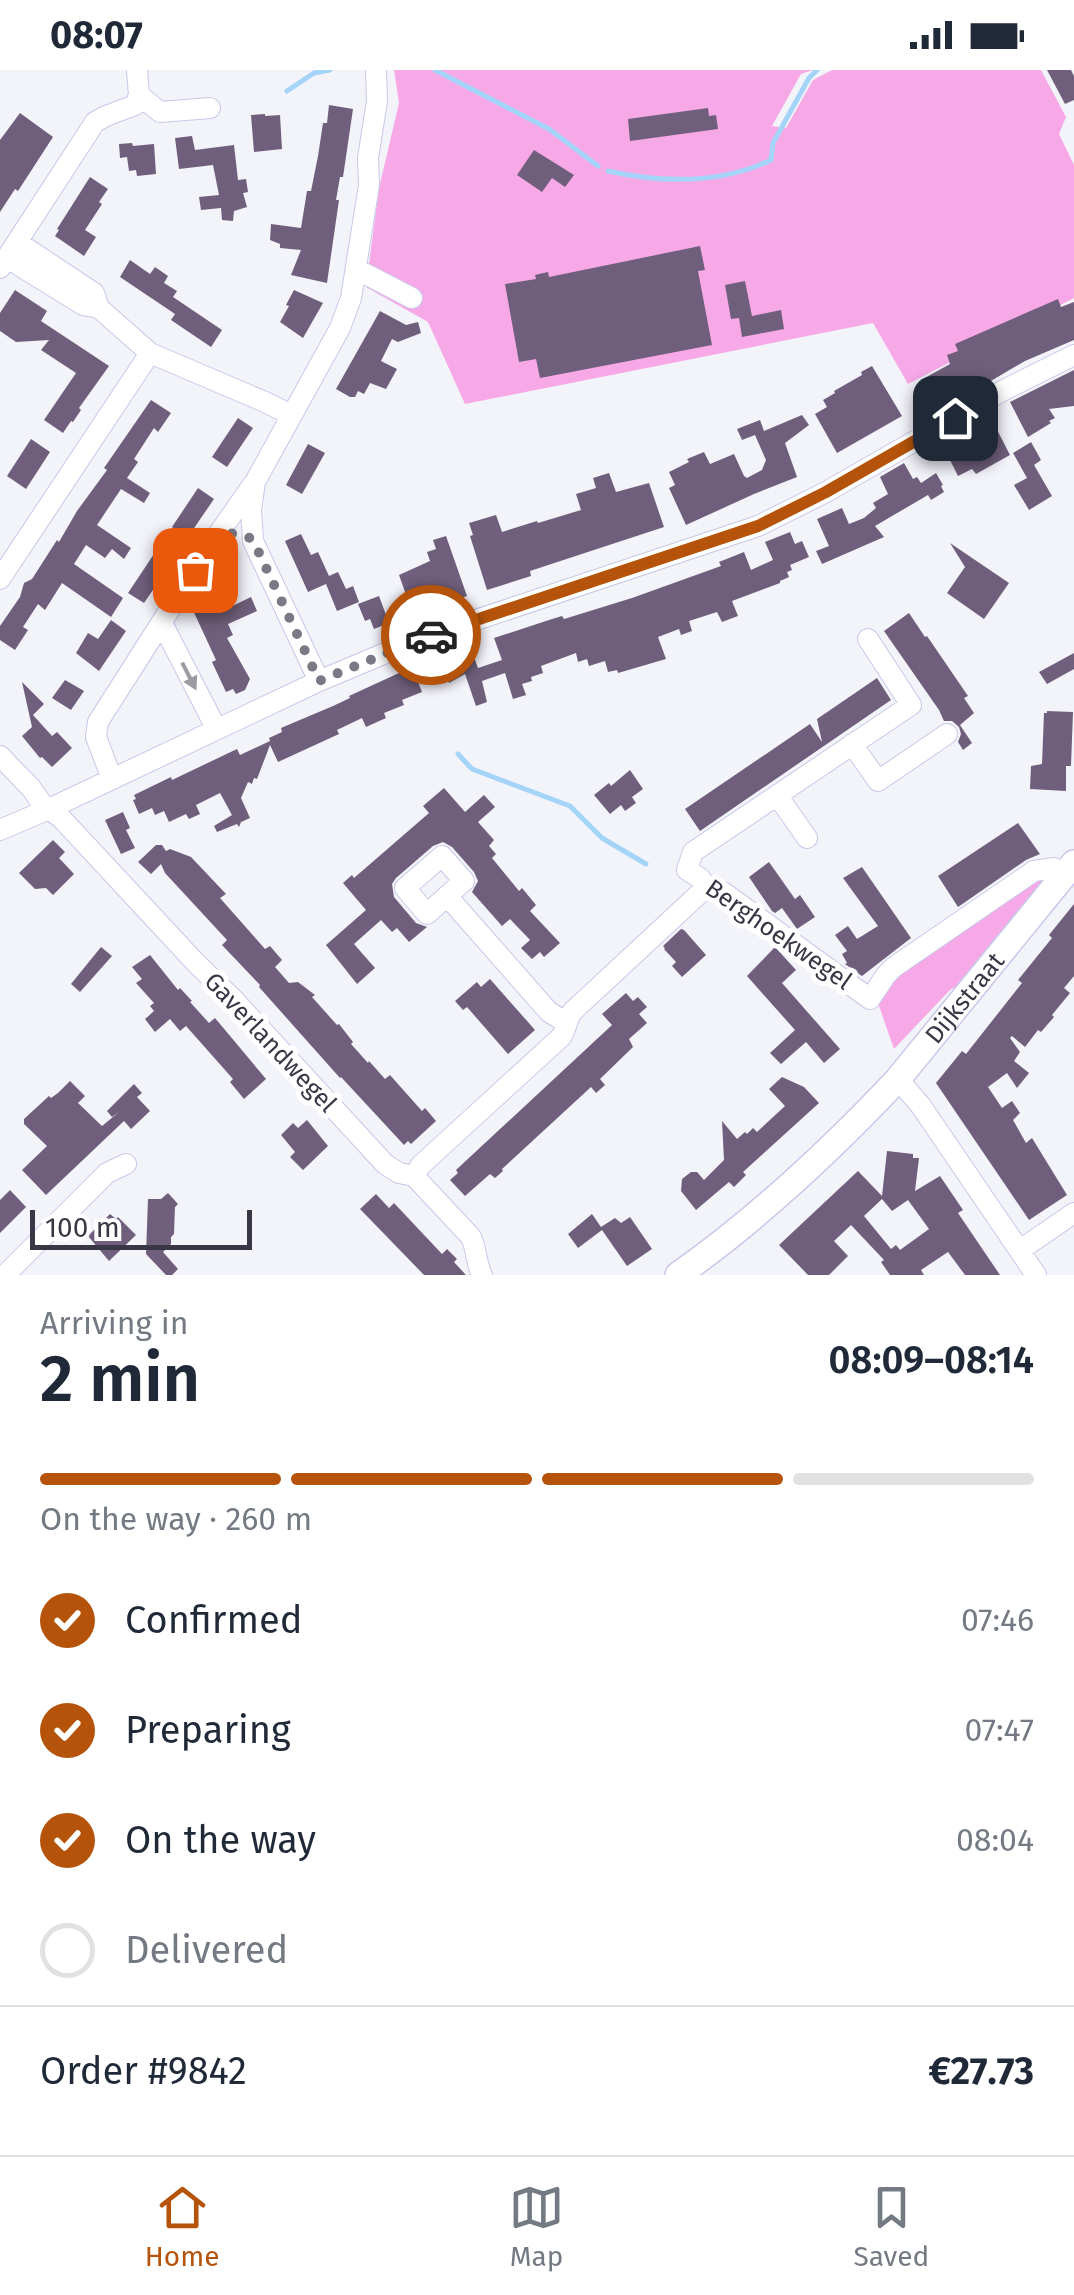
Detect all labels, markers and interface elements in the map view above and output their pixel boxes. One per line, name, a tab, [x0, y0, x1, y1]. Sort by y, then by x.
text: 08:07	[50, 12, 143, 58]
pin	[913, 376, 998, 461]
icon: home	[928, 391, 983, 446]
pin	[153, 528, 238, 613]
icon: bag	[168, 543, 223, 598]
courier	[381, 585, 481, 685]
icon: car	[404, 608, 459, 663]
one-way arrow	[180, 661, 197, 690]
street label: Berghoekwegel	[699, 873, 857, 996]
street label: Dijkstraat	[919, 946, 1012, 1050]
street label: Gaverlandwegel	[198, 967, 343, 1119]
scale bar	[30, 1205, 252, 1250]
text: 100 m	[45, 1211, 120, 1244]
text: Arriving in	[40, 1304, 188, 1342]
text: 08:09–08:14	[829, 1337, 1034, 1383]
text: 2 min	[40, 1340, 200, 1418]
text: On the way · 260 m	[40, 1500, 312, 1538]
icon: check	[40, 1593, 95, 1648]
text: Confirmed	[125, 1597, 303, 1643]
text: 07:46	[961, 1601, 1034, 1639]
icon: check	[40, 1703, 95, 1758]
text: Preparing	[125, 1707, 291, 1753]
text: 07:47	[965, 1711, 1034, 1749]
icon: check	[40, 1813, 95, 1868]
text: On the way	[125, 1817, 316, 1863]
text: 08:04	[956, 1821, 1034, 1859]
text: Delivered	[125, 1927, 288, 1973]
text: Order #9842	[40, 2048, 247, 2094]
text: €27.73	[928, 2048, 1034, 2094]
tab: Home	[145, 2180, 219, 2273]
tab: Map	[509, 2180, 564, 2273]
tab: Saved	[853, 2180, 929, 2273]

